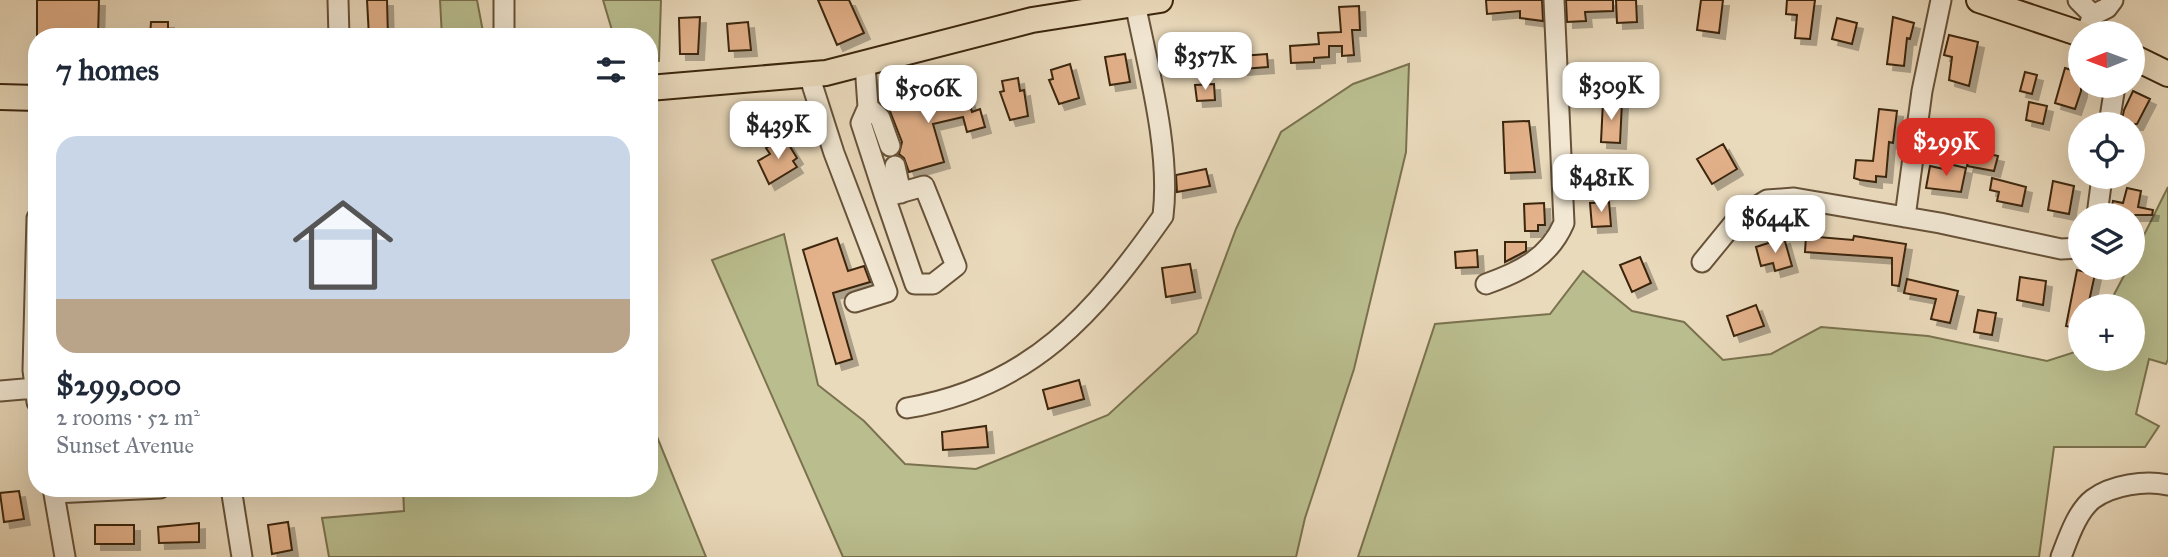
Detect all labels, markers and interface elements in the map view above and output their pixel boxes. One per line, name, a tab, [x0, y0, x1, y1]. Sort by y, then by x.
north arrow	[2068, 21, 2146, 98]
map controls	[2068, 21, 2145, 371]
pin: $357K	[1156, 32, 1254, 92]
text: $357K	[1174, 41, 1236, 69]
icon: filters	[592, 51, 630, 89]
text: 7 homes	[56, 52, 159, 88]
pin: $309K	[1562, 62, 1660, 122]
pin: $506K	[879, 66, 977, 125]
text: $309K	[1578, 71, 1644, 99]
text: $506K	[895, 74, 961, 102]
pin: $439K	[729, 102, 827, 161]
text: $439K	[746, 110, 810, 138]
button: locate	[2068, 112, 2145, 189]
pin: $299K	[1897, 118, 1995, 178]
text: $299K	[1913, 127, 1979, 155]
pin: $481K	[1552, 154, 1650, 214]
text: $481K	[1569, 163, 1633, 191]
icon: home	[280, 182, 406, 308]
pin: $644K	[1726, 196, 1824, 255]
button: layers	[2068, 203, 2145, 280]
text: $644K	[1741, 204, 1809, 232]
button: +	[2068, 294, 2145, 371]
text: $299,000	[56, 367, 181, 403]
text: 2 rooms · 52 m²	[56, 403, 200, 431]
text: Sunset Avenue	[56, 431, 194, 459]

